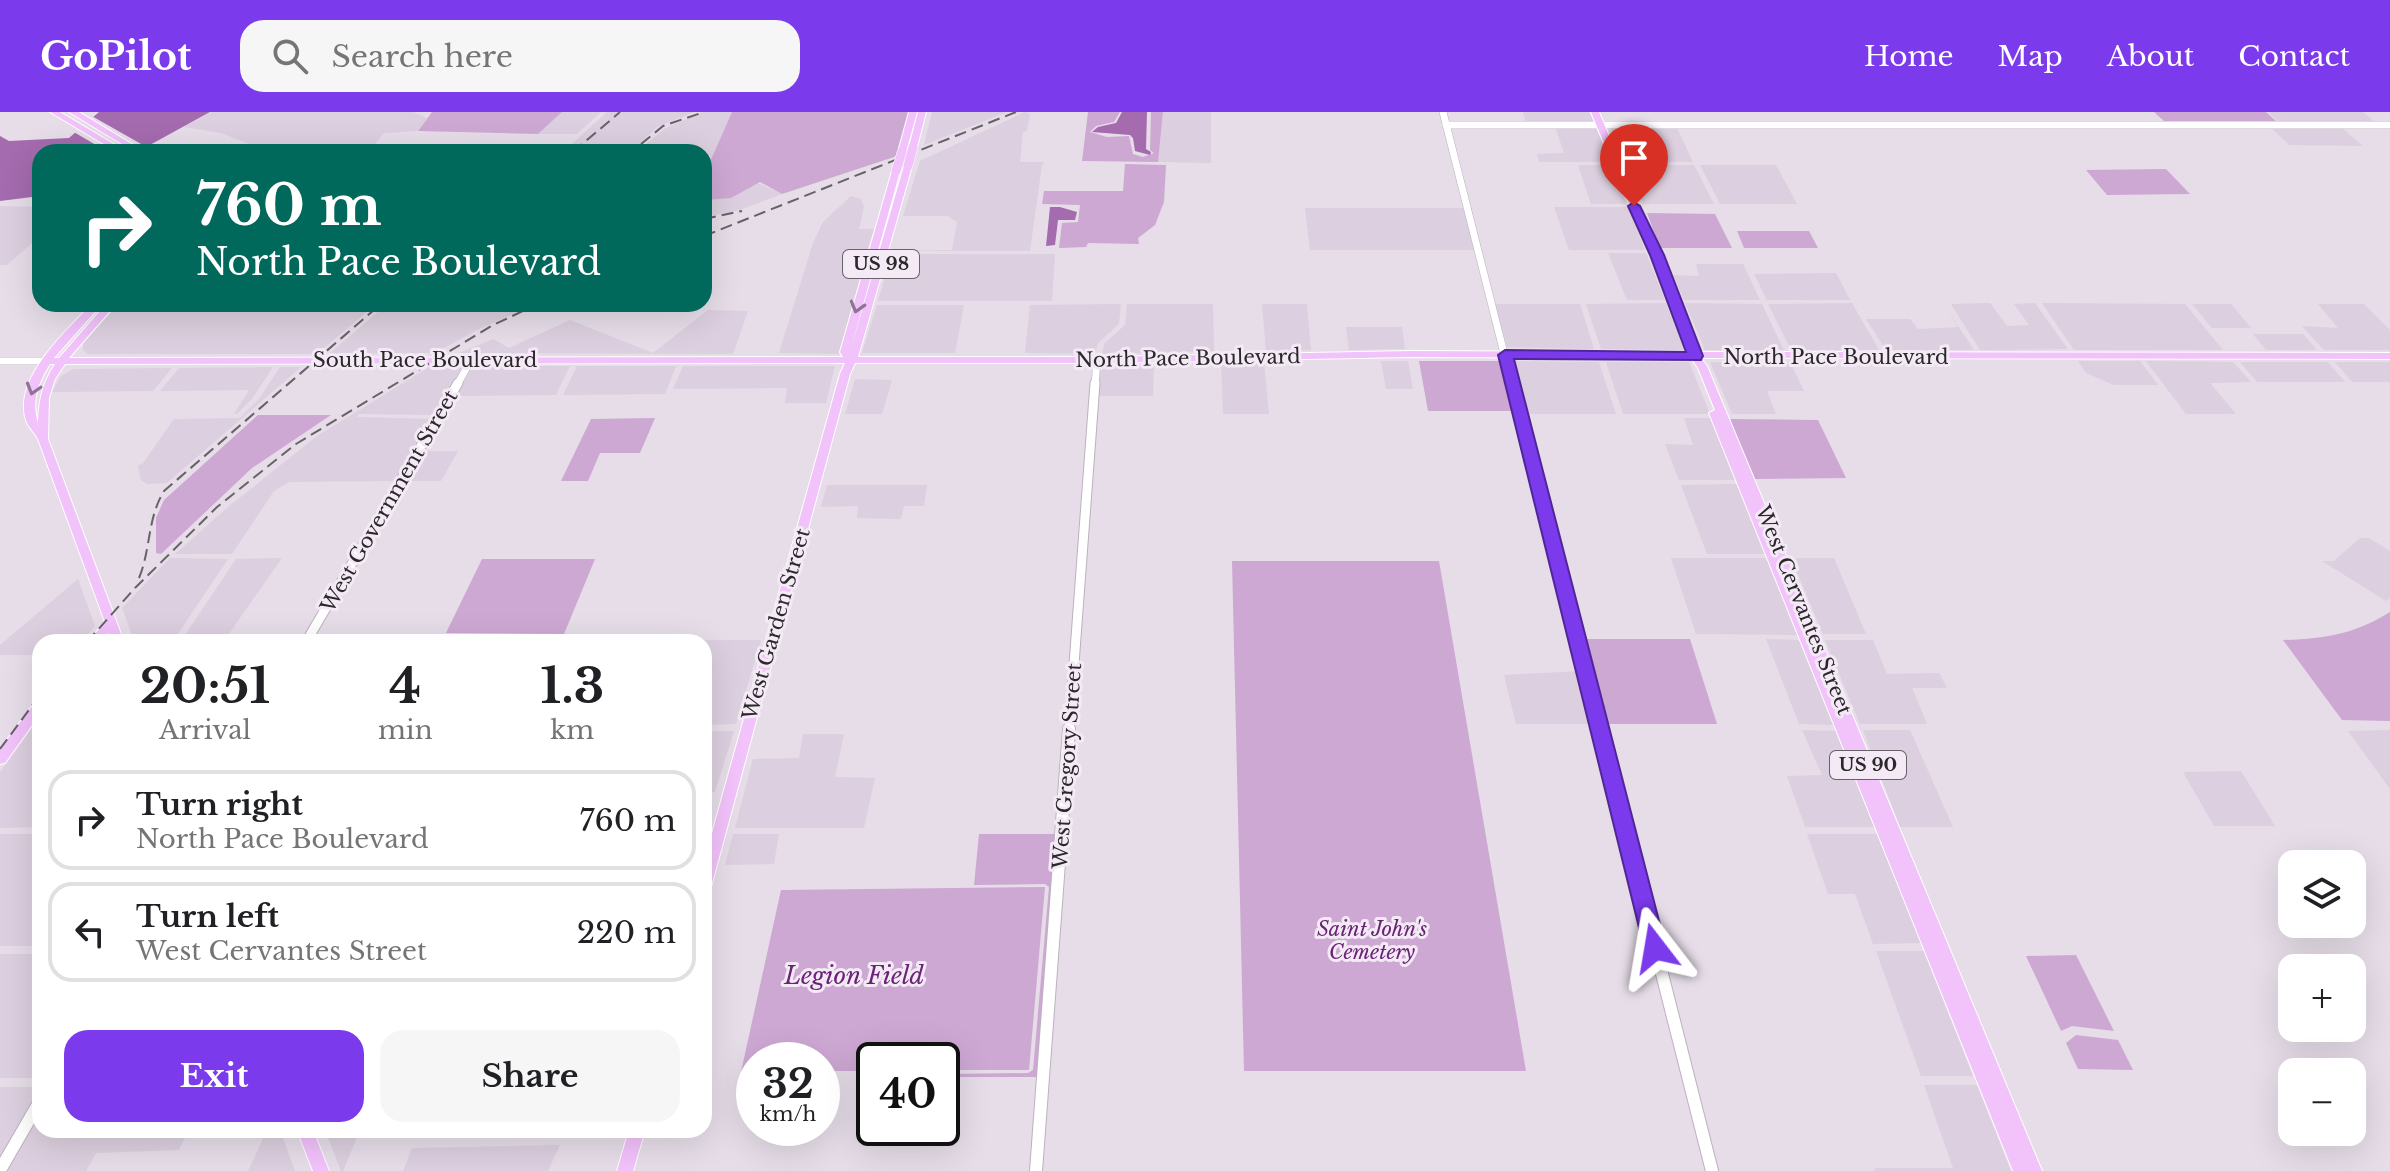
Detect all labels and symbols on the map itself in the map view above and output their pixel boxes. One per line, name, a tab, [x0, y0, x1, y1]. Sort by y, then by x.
pin	[1600, 124, 1668, 206]
road number: US 98	[843, 250, 919, 278]
one-way arrow	[850, 300, 867, 314]
street label: North Pace Boulevard	[1075, 344, 1301, 372]
street label: North Pace Boulevard	[1723, 345, 1949, 369]
street label: South Pace Boulevard	[313, 348, 537, 372]
one-way arrow	[26, 381, 42, 395]
street label: West Government Street	[315, 385, 463, 617]
street label: West Cervantes Street	[1751, 501, 1857, 719]
street label: West Garden Street	[737, 525, 815, 724]
street label: West Gregory Street	[1048, 662, 1086, 871]
road number: US 90	[1830, 751, 1906, 779]
position arrow	[1613, 906, 1697, 990]
park label: Saint John's Cemetery	[1317, 917, 1427, 964]
park label: Legion Field	[783, 961, 924, 990]
speed limit sign: 40	[856, 1042, 960, 1146]

